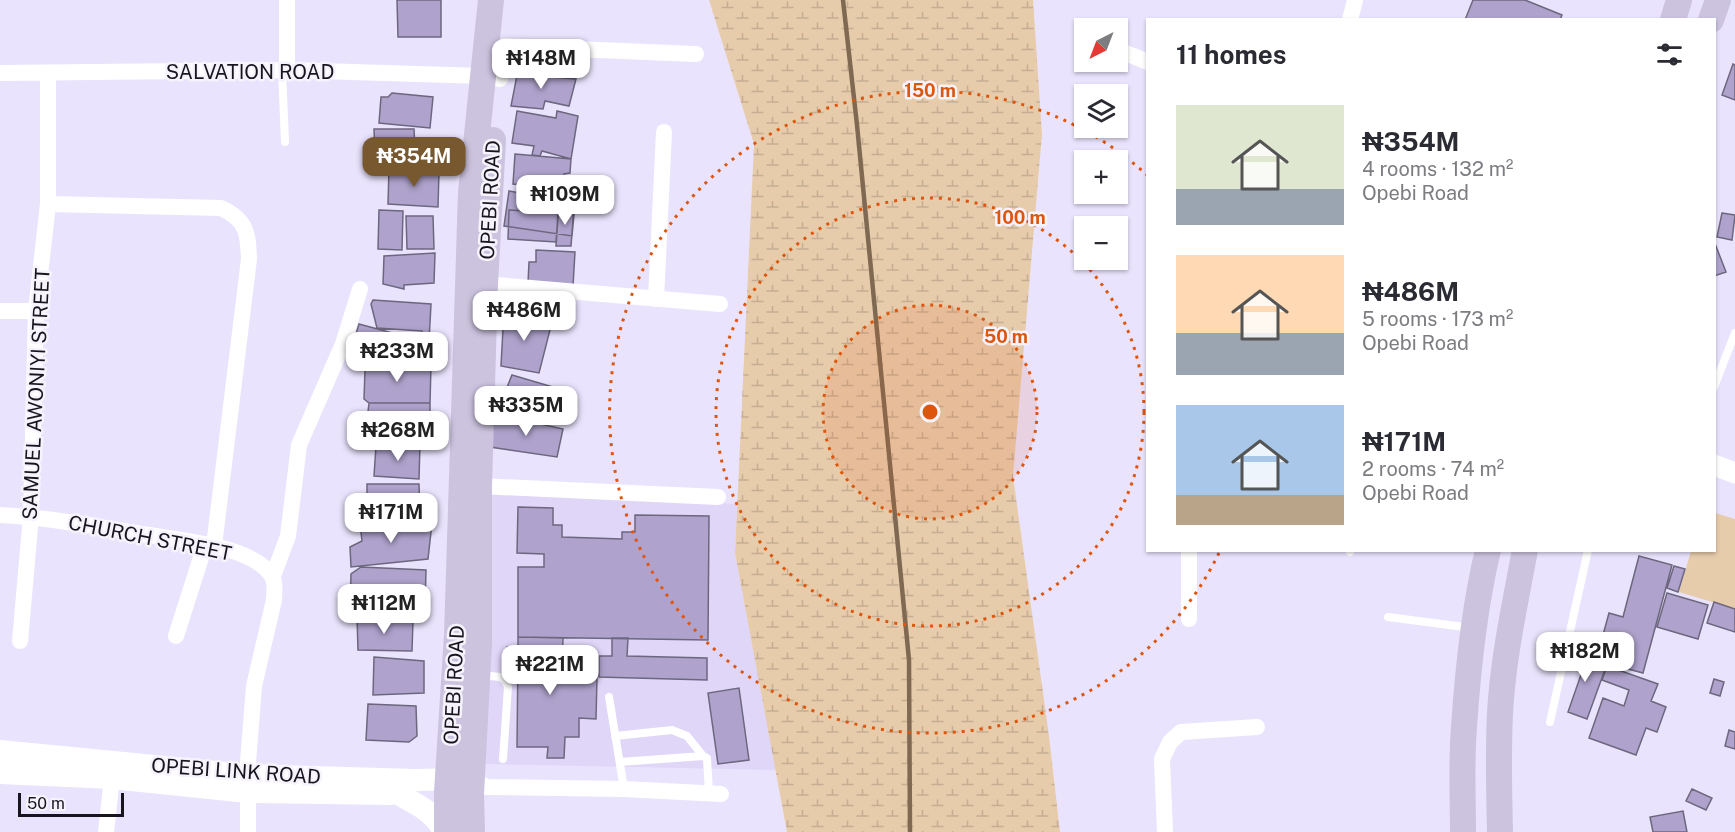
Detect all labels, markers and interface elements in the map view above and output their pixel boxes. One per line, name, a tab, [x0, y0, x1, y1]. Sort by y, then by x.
north arrow	[1074, 18, 1128, 72]
map controls	[1074, 18, 1128, 270]
icon: filters	[1653, 38, 1686, 71]
pin: ₦148M	[499, 39, 583, 90]
text: 11 homes	[1176, 39, 1286, 70]
text: ₦148M	[506, 46, 576, 70]
street label: SALVATION ROAD	[166, 60, 334, 84]
text: 150 m	[904, 80, 956, 101]
button: layers	[1074, 84, 1128, 138]
text: ₦354M	[1362, 126, 1459, 157]
icon: home	[1224, 129, 1296, 201]
pin: ₦354M	[372, 137, 456, 188]
street label: OPEBI ROAD	[475, 140, 505, 260]
text: ₦354M	[377, 144, 451, 168]
button: +	[1074, 150, 1128, 204]
text: 4 rooms · 132 m²	[1362, 157, 1513, 181]
pin: ₦109M	[523, 175, 607, 226]
text: Opebi Road	[1362, 181, 1469, 205]
text: ₦109M	[530, 182, 600, 206]
text: 100 m	[994, 207, 1046, 228]
button: −	[1074, 216, 1128, 270]
street label: SAMUEL AWONIYI STREET	[17, 267, 55, 521]
text: ₦486M	[1362, 276, 1459, 307]
icon: home	[1224, 279, 1296, 351]
pin: ₦486M	[482, 291, 566, 342]
text: ₦486M	[487, 298, 561, 322]
text: 5 rooms · 173 m²	[1362, 307, 1513, 331]
text: 50 m	[984, 326, 1028, 347]
text: Opebi Road	[1362, 331, 1469, 355]
pin: ₦233M	[355, 332, 439, 383]
text: ₦233M	[360, 339, 434, 363]
pin: ₦335M	[484, 386, 568, 437]
text: ₦335M	[489, 393, 564, 417]
centre of rings	[920, 402, 940, 422]
pin: ₦268M	[356, 411, 440, 462]
text: ₦268M	[361, 418, 435, 442]
text: ₦171M	[1362, 426, 1446, 457]
icon: home	[1224, 429, 1296, 501]
text: 2 rooms · 74 m²	[1362, 457, 1504, 481]
text: Opebi Road	[1362, 481, 1469, 505]
pin: ₦171M	[349, 493, 433, 544]
text: ₦171M	[359, 500, 423, 524]
street label: CHURCH STREET	[66, 510, 234, 566]
pin: ₦112M	[342, 584, 426, 635]
text: ₦112M	[352, 591, 416, 615]
street label: OPEBI ROAD	[439, 625, 469, 745]
pin: ₦182M	[1543, 632, 1627, 683]
text: ₦182M	[1550, 639, 1620, 663]
pin: ₦221M	[508, 645, 592, 696]
text: ₦221M	[516, 652, 584, 676]
street label: OPEBI LINK ROAD	[150, 753, 322, 789]
scale bar	[18, 790, 124, 818]
text: 50 m	[27, 794, 65, 813]

